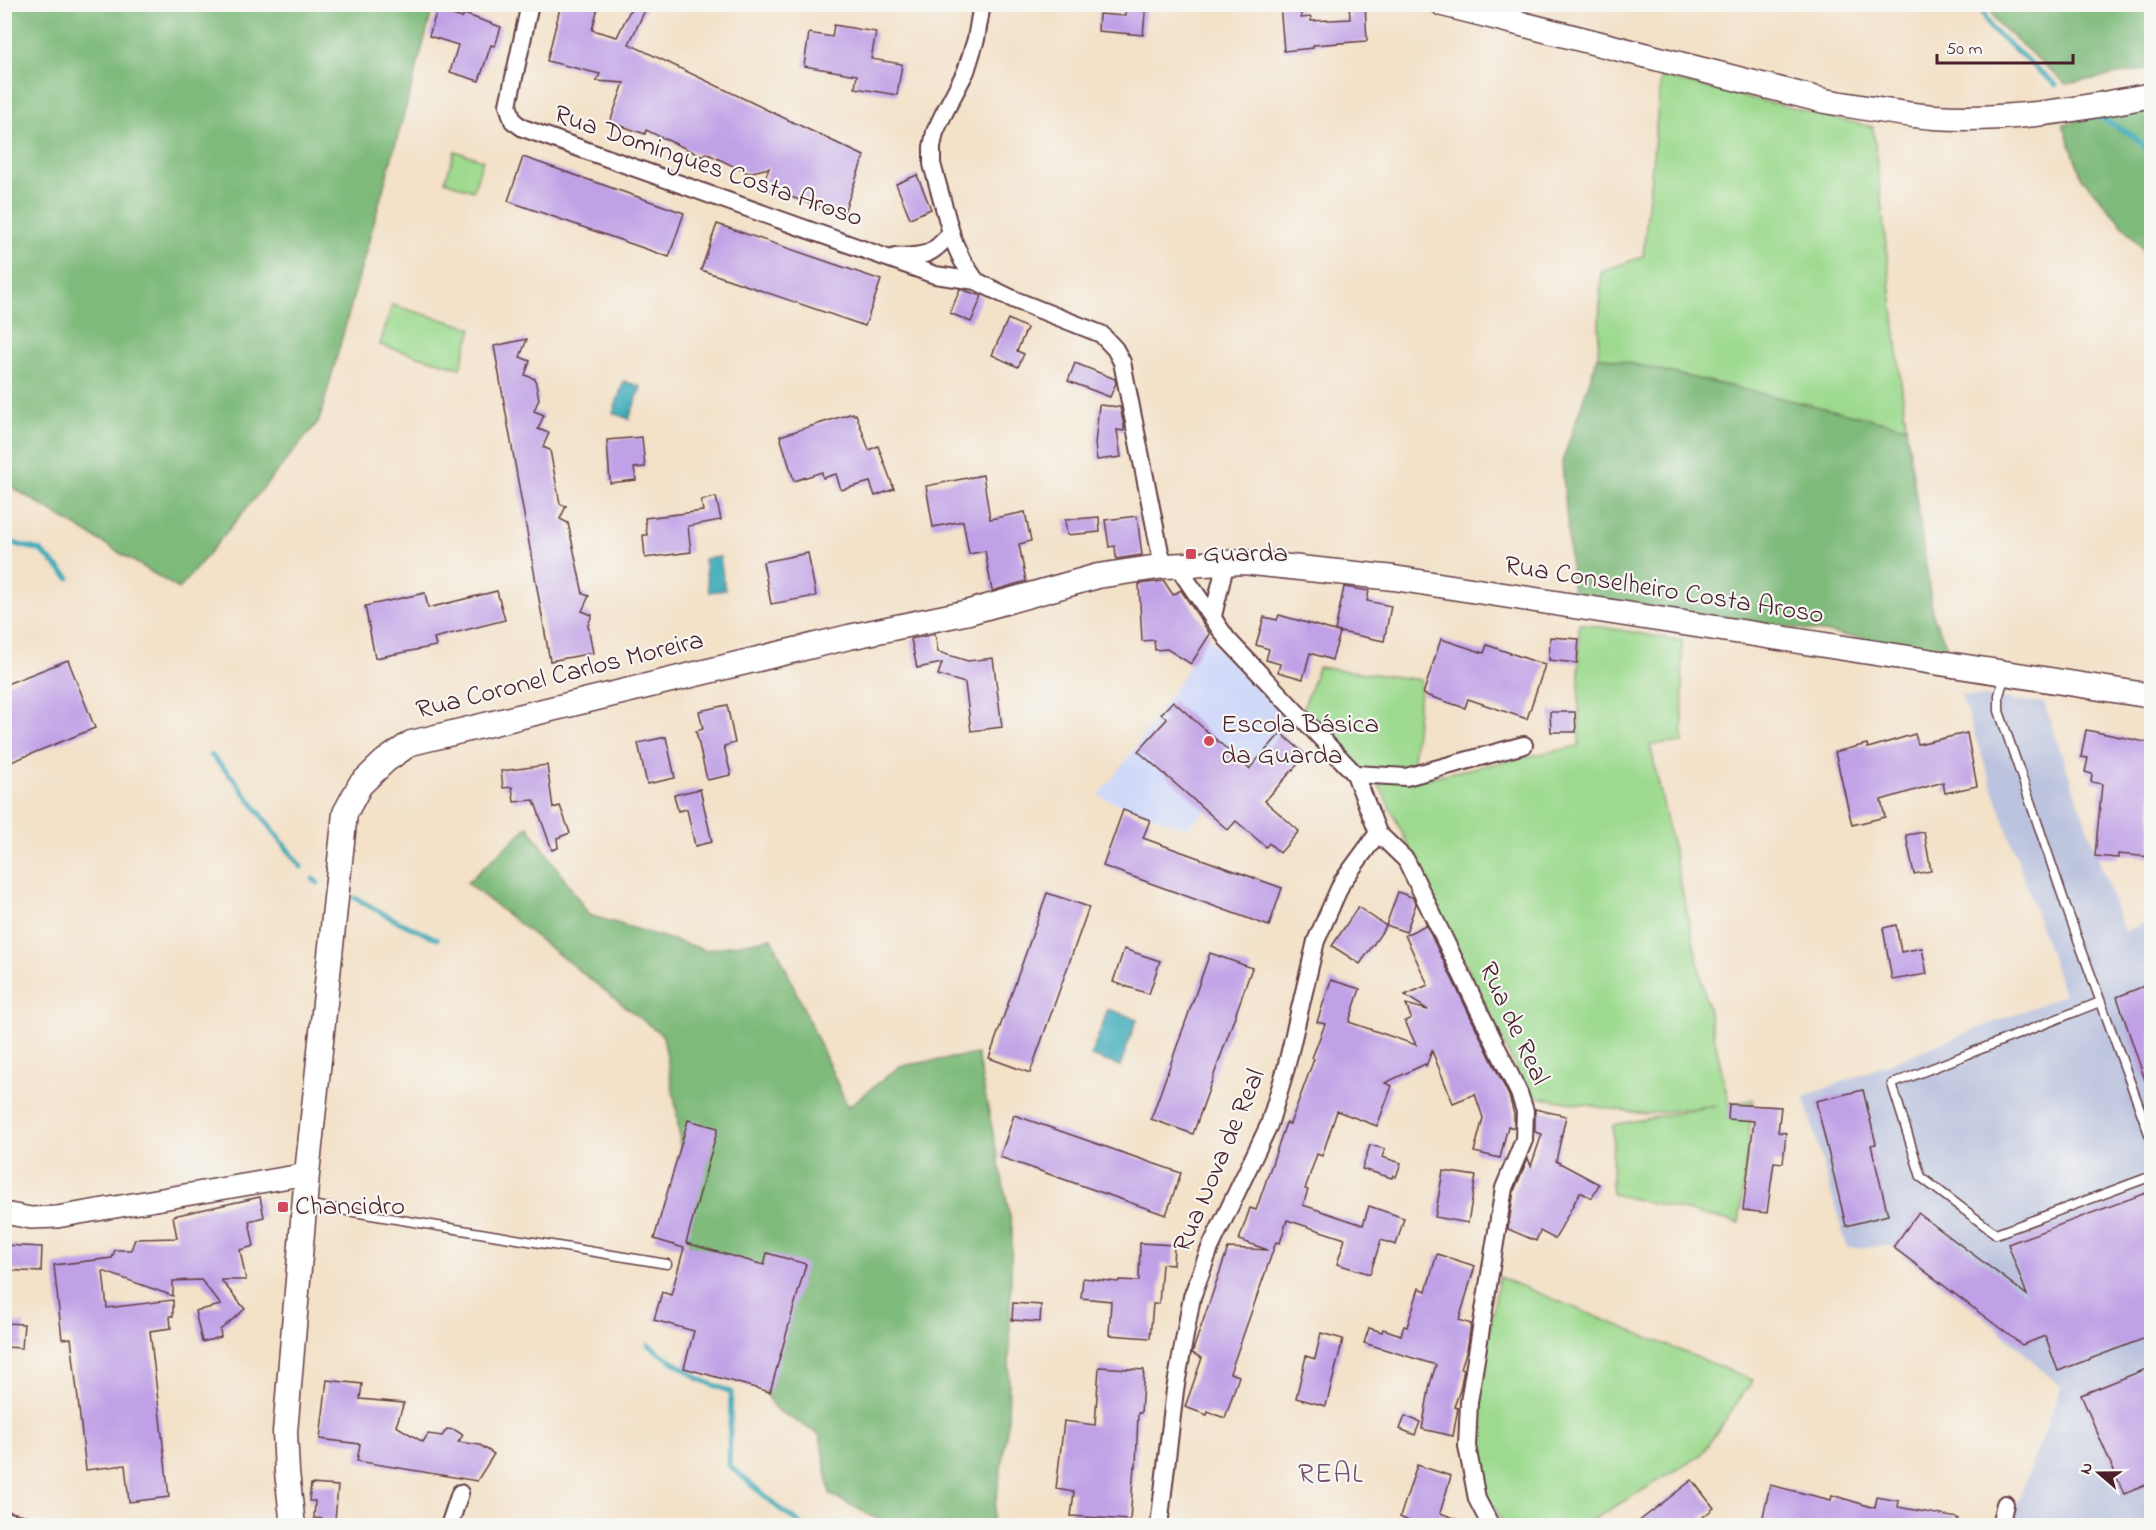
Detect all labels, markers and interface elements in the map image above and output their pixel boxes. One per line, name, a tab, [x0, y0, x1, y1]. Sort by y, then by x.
scale bar	[1937, 27, 2074, 65]
text: 50 m	[1946, 37, 1983, 63]
street label: Rua Domingues Costa Aroso	[548, 96, 868, 238]
place label: Guarda	[1203, 535, 1288, 574]
street label: Rua Conselheiro Costa Aroso	[1501, 546, 1827, 636]
marker: Guarda	[1184, 547, 1198, 561]
street label: Rua Coronel Carlos Moreira	[412, 621, 708, 731]
place label: Escola Básica da Guarda	[1221, 706, 1379, 776]
marker: Escola Básica da Guarda	[1202, 734, 1216, 748]
street label: Rua de Real	[1467, 956, 1559, 1092]
street label: Rua Nova de Real	[1164, 1063, 1276, 1259]
place label: Chancidro	[295, 1188, 405, 1227]
marker: Chancidro	[276, 1200, 290, 1214]
north arrow	[2069, 1443, 2129, 1503]
district label: REAL	[1298, 1455, 1364, 1496]
text: N	[2074, 1459, 2100, 1478]

